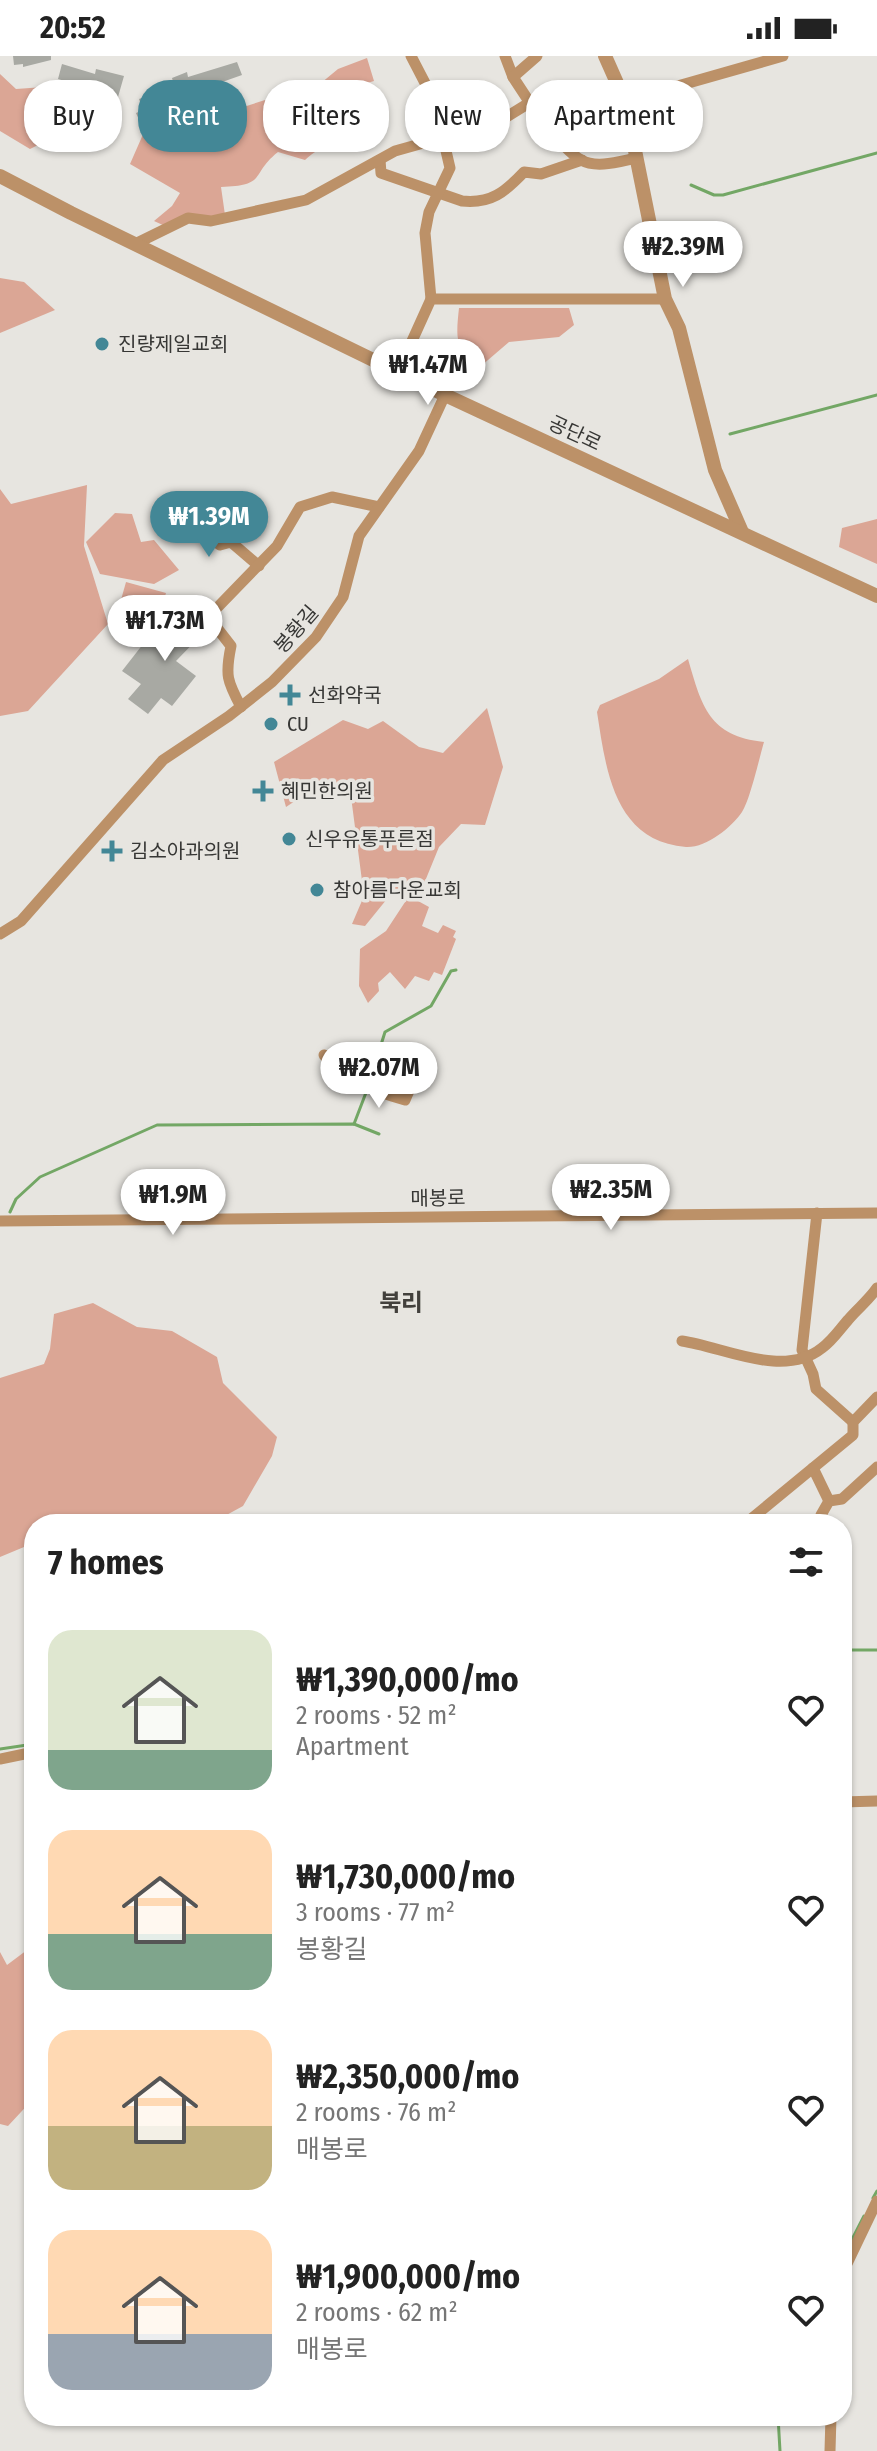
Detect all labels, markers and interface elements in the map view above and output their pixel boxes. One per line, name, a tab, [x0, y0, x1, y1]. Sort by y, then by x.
text: 20:52	[40, 10, 106, 46]
chip: Buy	[24, 80, 122, 152]
chip: Rent	[138, 80, 247, 152]
chip: Filters	[263, 80, 389, 152]
chip: New	[405, 80, 510, 152]
chip: Apartment	[526, 80, 703, 152]
pin: ₩2.39M	[618, 221, 748, 289]
text: ₩2.39M	[642, 231, 724, 262]
place label: 진량제일교회	[118, 332, 228, 356]
marker: 진량제일교회	[93, 335, 111, 353]
pin: ₩1.47M	[363, 339, 493, 407]
text: ₩1.47M	[388, 349, 468, 380]
street label: 공단로	[545, 410, 605, 456]
pin: ₩1.39M	[144, 491, 274, 559]
text: ₩1.39M	[168, 501, 250, 532]
pin: ₩1.73M	[100, 595, 230, 663]
street label: 봉황길	[269, 600, 323, 658]
text: ₩1.73M	[125, 605, 205, 636]
place label: 선화약국	[308, 683, 382, 707]
marker: 선화약국	[279, 684, 301, 706]
place label: CU	[287, 712, 309, 736]
marker: CU	[262, 715, 280, 733]
place label: 혜민한의원	[281, 779, 373, 803]
marker: 혜민한의원	[252, 780, 274, 802]
place label: 신우유통푸른점	[305, 827, 434, 851]
marker: 신우유통푸른점	[280, 830, 298, 848]
place label: 김소아과의원	[130, 839, 240, 863]
marker: 김소아과의원	[101, 840, 123, 862]
place label: 참아름다운교회	[333, 878, 462, 902]
marker: 참아름다운교회	[308, 881, 326, 899]
pin: ₩2.07M	[314, 1042, 444, 1110]
text: ₩2.07M	[338, 1052, 420, 1083]
pin: ₩2.35M	[546, 1164, 676, 1232]
pin: ₩1.9M	[117, 1169, 229, 1237]
text: ₩2.35M	[570, 1174, 652, 1205]
text: ₩1.9M	[139, 1179, 207, 1210]
street label: 매봉로	[410, 1186, 466, 1210]
district label: 북리	[379, 1289, 423, 1317]
icon: filters	[784, 1540, 828, 1584]
text: 7 homes	[48, 1542, 164, 1583]
text: ₩1,390,000/mo	[296, 1659, 519, 1700]
icon: home	[112, 1662, 208, 1758]
icon: heart	[784, 1688, 828, 1732]
text: 2 rooms · 52 m²	[296, 1700, 457, 1731]
text: Apartment	[296, 1731, 409, 1762]
text: ₩1,730,000/mo	[296, 1856, 515, 1897]
icon: home	[112, 1862, 208, 1958]
icon: heart	[784, 1888, 828, 1932]
text: 3 rooms · 77 m²	[296, 1897, 455, 1928]
text: 봉황길	[296, 1934, 368, 1965]
text: ₩2,350,000/mo	[296, 2056, 519, 2097]
icon: home	[112, 2062, 208, 2158]
icon: heart	[784, 2088, 828, 2132]
text: 2 rooms · 76 m²	[296, 2097, 456, 2128]
text: 매봉로	[296, 2134, 368, 2165]
text: ₩1,900,000/mo	[296, 2256, 520, 2297]
icon: home	[112, 2262, 208, 2358]
icon: heart	[784, 2288, 828, 2332]
text: 2 rooms · 62 m²	[296, 2297, 458, 2328]
text: 매봉로	[296, 2334, 368, 2365]

